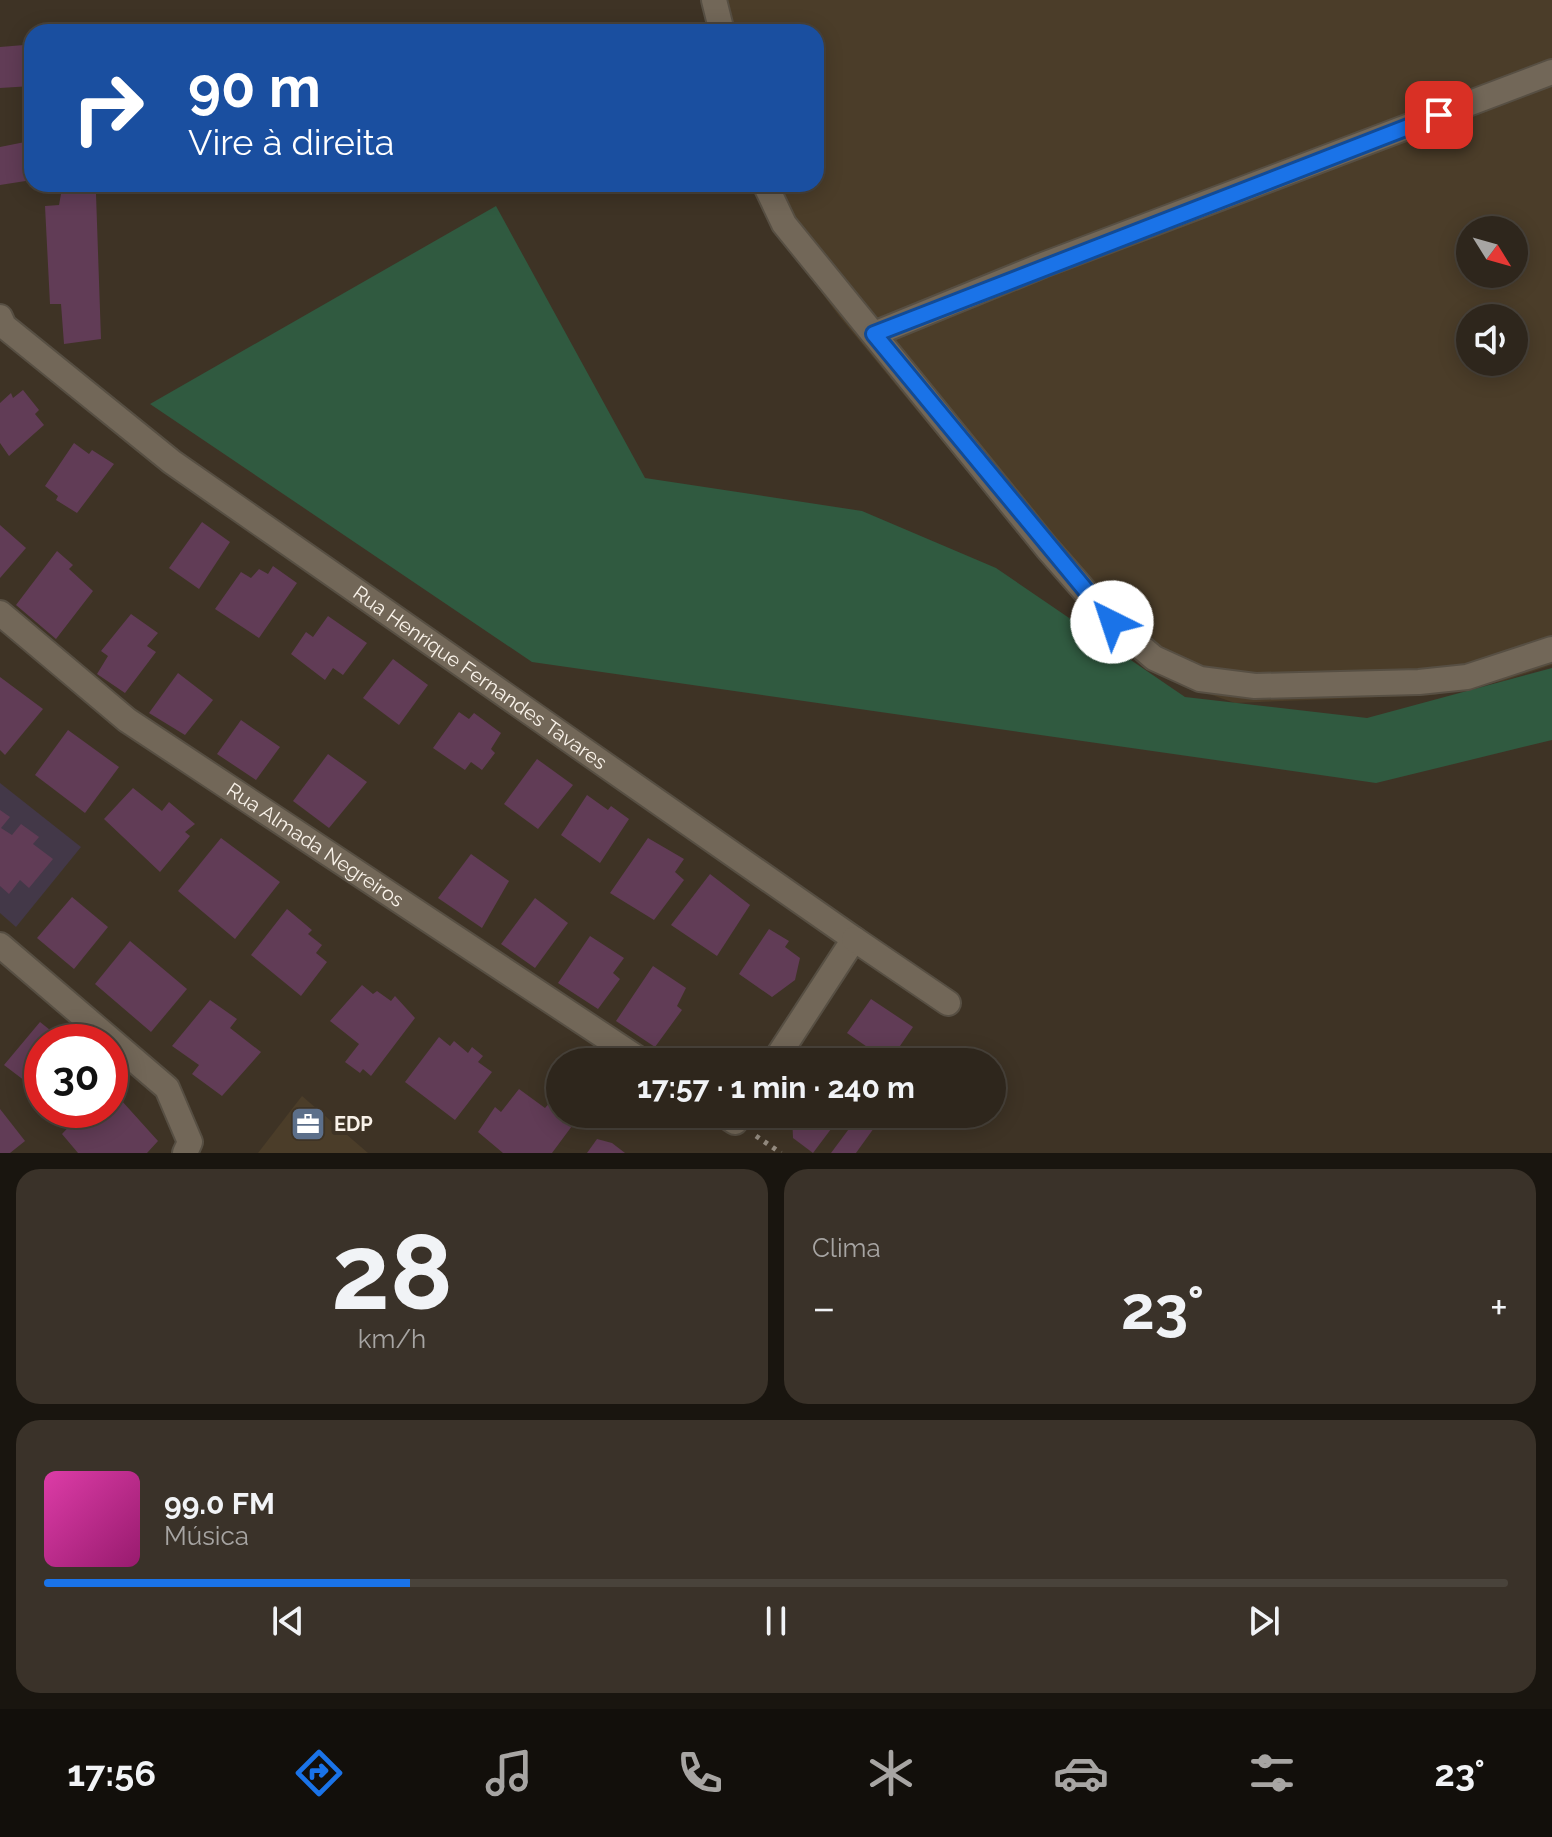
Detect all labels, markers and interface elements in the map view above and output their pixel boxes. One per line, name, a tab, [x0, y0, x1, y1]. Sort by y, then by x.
text: 90 m	[188, 54, 321, 120]
icon: right	[56, 56, 160, 160]
pin	[1405, 81, 1473, 149]
icon: arrive	[1417, 93, 1461, 137]
text: Vire à direita	[188, 121, 394, 163]
north arrow	[1456, 216, 1528, 288]
map controls	[1456, 216, 1528, 376]
button: sound	[1456, 304, 1528, 376]
position arrow	[1070, 580, 1154, 664]
street label: Rua Henrique Fernandes Tavares	[349, 581, 612, 774]
street label: Rua Almada Negreiros	[222, 778, 408, 912]
speed limit sign: 30	[24, 1024, 128, 1128]
text: 17:57 · 1 min · 240 m	[637, 1070, 915, 1105]
office icon: EDP	[289, 1105, 327, 1143]
place label: EDP	[334, 1112, 373, 1136]
text: 28	[331, 1211, 453, 1333]
text: Clima	[812, 1233, 881, 1263]
text: 23°	[1121, 1273, 1204, 1343]
text: −	[812, 1282, 836, 1333]
text: +	[1490, 1282, 1508, 1333]
text: km/h	[358, 1324, 426, 1354]
text: 99.0 FM	[164, 1486, 275, 1521]
text: Música	[164, 1521, 249, 1551]
icon: previous	[266, 1599, 310, 1643]
icon: pause	[754, 1599, 798, 1643]
icon: next	[1242, 1599, 1286, 1643]
icon: directions	[291, 1745, 347, 1801]
icon: music	[481, 1745, 537, 1801]
icon: phone	[672, 1745, 728, 1801]
icon: climate	[863, 1745, 919, 1801]
icon: car	[1053, 1745, 1109, 1801]
icon: filters	[1244, 1745, 1300, 1801]
text: 17:56	[67, 1752, 156, 1794]
text: 23°	[1435, 1752, 1485, 1794]

